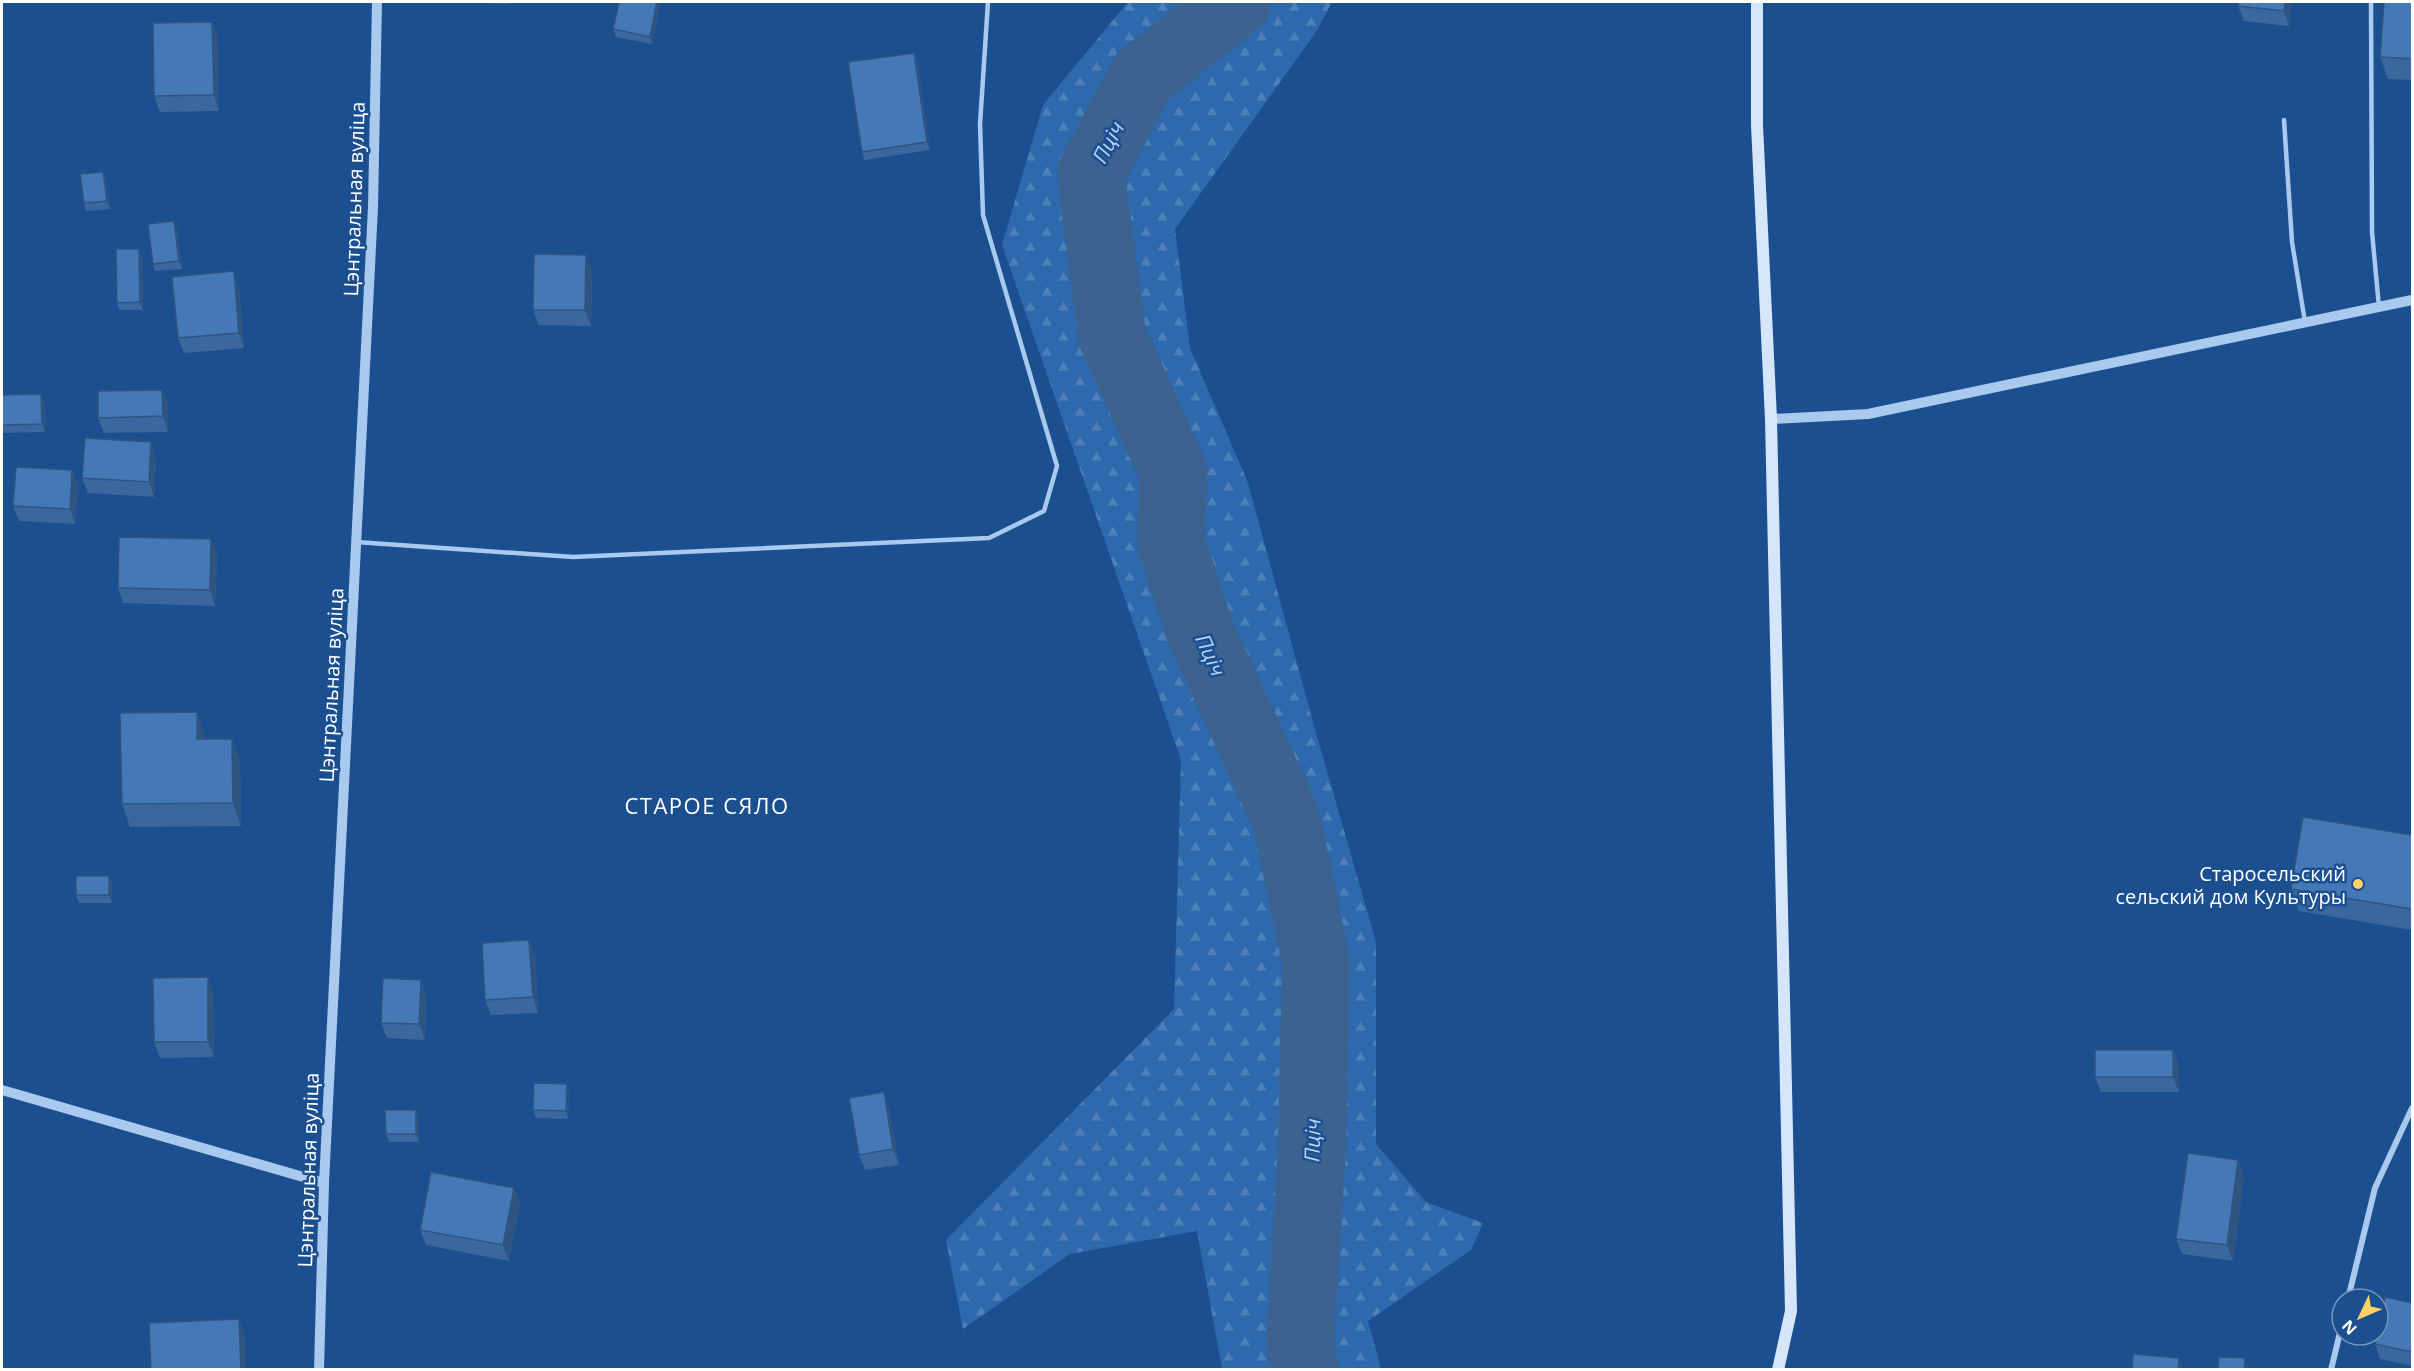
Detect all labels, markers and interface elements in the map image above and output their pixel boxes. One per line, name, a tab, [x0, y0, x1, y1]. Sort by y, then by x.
street label: Цэнтральная вуліца	[337, 101, 371, 297]
water label: Пціч	[1085, 116, 1131, 168]
street label: Цэнтральная вуліца	[312, 587, 350, 783]
water label: Пціч	[1189, 629, 1233, 681]
district label: СТАРОЕ СЯЛО	[624, 790, 790, 820]
place label: Старосельский сельский дом Культуры	[2116, 860, 2346, 910]
marker: Старосельский сельский дом Культуры	[2351, 877, 2365, 891]
street label: Цэнтральная вуліца	[291, 1072, 325, 1268]
water label: Пціч	[1297, 1117, 1327, 1162]
north arrow	[2330, 1287, 2390, 1347]
text: N	[2337, 1315, 2362, 1340]

